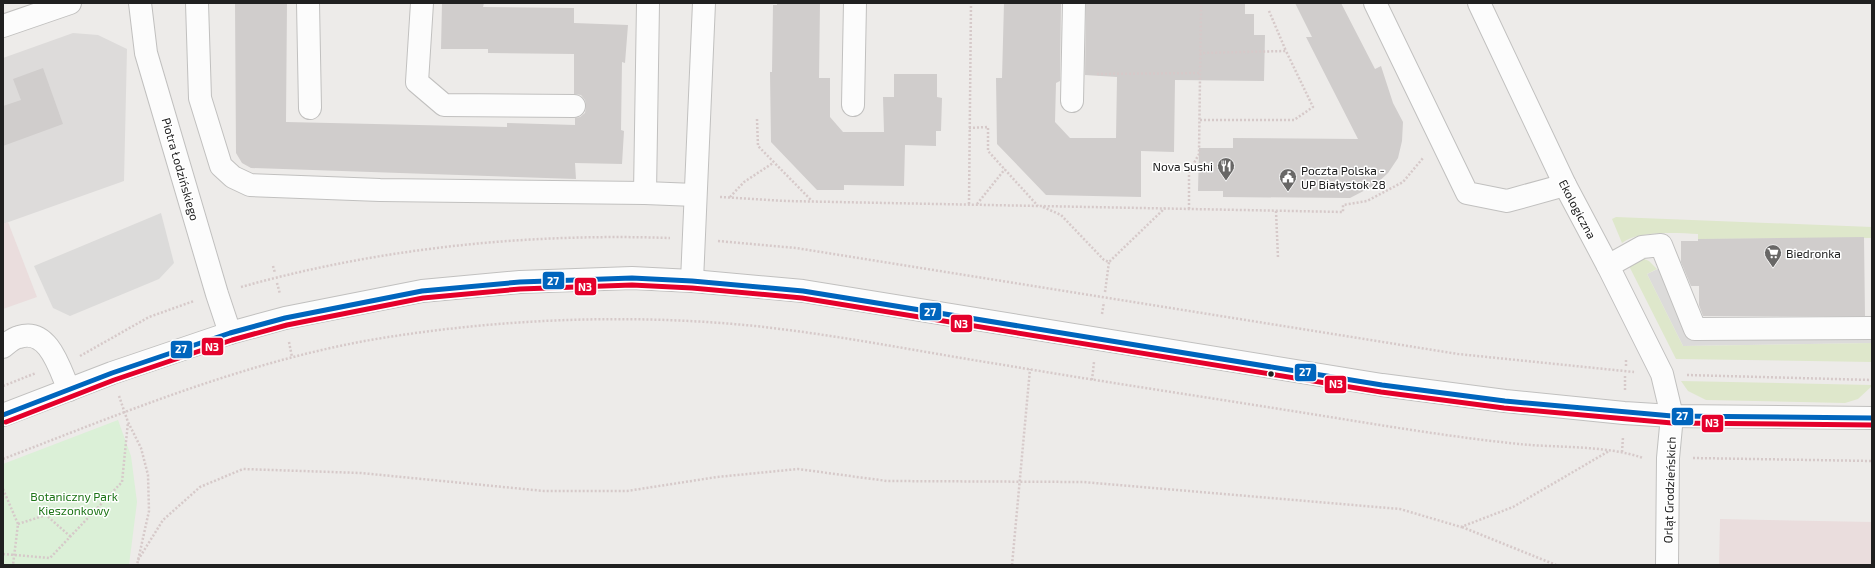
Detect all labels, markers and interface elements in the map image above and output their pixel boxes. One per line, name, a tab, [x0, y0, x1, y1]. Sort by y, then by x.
street label: Piotra Łodzińskiego	[160, 116, 202, 222]
restaurant icon: Nova Sushi	[1216, 156, 1236, 181]
place label: Nova Sushi	[1153, 159, 1213, 173]
place label: Poczta Polska - UP Białystok 28	[1301, 163, 1386, 191]
public building icon: Poczta Polska - UP Białystok 28	[1278, 167, 1298, 192]
street label: Ekologiczna	[1557, 177, 1599, 241]
supermarket icon: Biedronka	[1763, 243, 1783, 268]
place label: Biedronka	[1786, 246, 1841, 260]
line badge: 27	[542, 271, 565, 290]
text: 27	[547, 274, 559, 287]
line badge: N3	[574, 277, 597, 296]
text: N3	[578, 280, 592, 293]
line badge: 27	[919, 302, 942, 321]
text: 27	[924, 305, 936, 318]
line badge: N3	[950, 314, 973, 333]
text: N3	[954, 317, 968, 330]
line badge: N3	[201, 337, 224, 356]
line badge: 27	[170, 340, 193, 359]
text: N3	[205, 340, 219, 353]
text: 27	[175, 342, 187, 355]
line badge: 27	[1294, 363, 1317, 382]
text: 27	[1299, 365, 1311, 378]
unlabelled marker	[1266, 369, 1276, 379]
line badge: N3	[1324, 375, 1347, 394]
text: N3	[1329, 377, 1343, 390]
line badge: 27	[1671, 407, 1694, 426]
text: 27	[1676, 409, 1688, 422]
line badge: N3	[1701, 414, 1724, 433]
text: N3	[1705, 416, 1719, 429]
street label: Orląt Grodzieńskich	[1660, 436, 1678, 544]
park label: Botaniczny Park Kieszonkowy	[30, 489, 118, 517]

